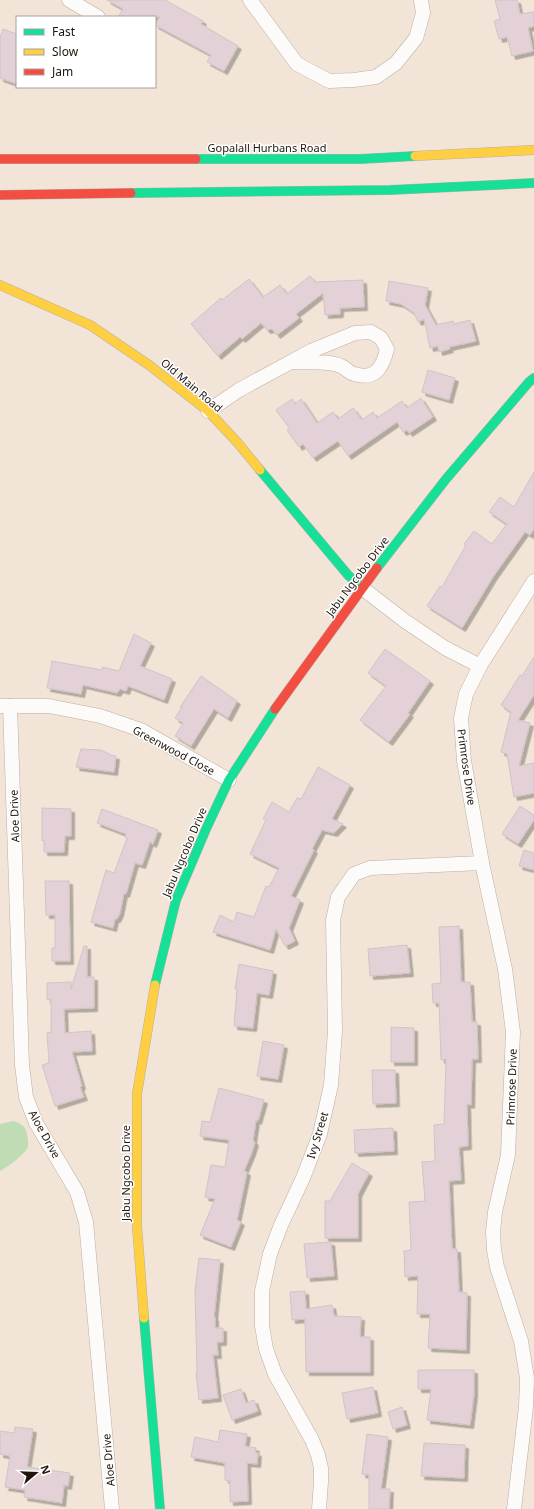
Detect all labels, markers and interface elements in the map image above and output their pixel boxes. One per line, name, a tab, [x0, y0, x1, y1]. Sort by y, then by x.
legend	[16, 16, 156, 88]
text: Fast	[52, 23, 76, 40]
text: Slow	[52, 43, 79, 60]
text: Jam	[51, 63, 73, 80]
street label: Gopalall Hurbans Road	[208, 140, 326, 155]
street label: Old Main Road	[158, 355, 226, 415]
street label: Jabu Ngcobo Drive	[321, 533, 392, 620]
street label: Greenwood Close	[130, 722, 218, 778]
street label: Primrose Drive	[454, 728, 480, 806]
street label: Aloe Drive	[6, 789, 22, 843]
street label: Jabu Ngcobo Drive	[158, 805, 210, 900]
street label: Primrose Drive	[502, 1048, 520, 1126]
street label: Aloe Drive	[26, 1107, 64, 1161]
street label: Ivy Street	[303, 1110, 331, 1160]
street label: Jabu Ngcobo Drive	[118, 1125, 133, 1222]
street label: Aloe Drive	[98, 1433, 118, 1487]
north arrow	[16, 1453, 56, 1493]
text: N	[37, 1463, 54, 1476]

